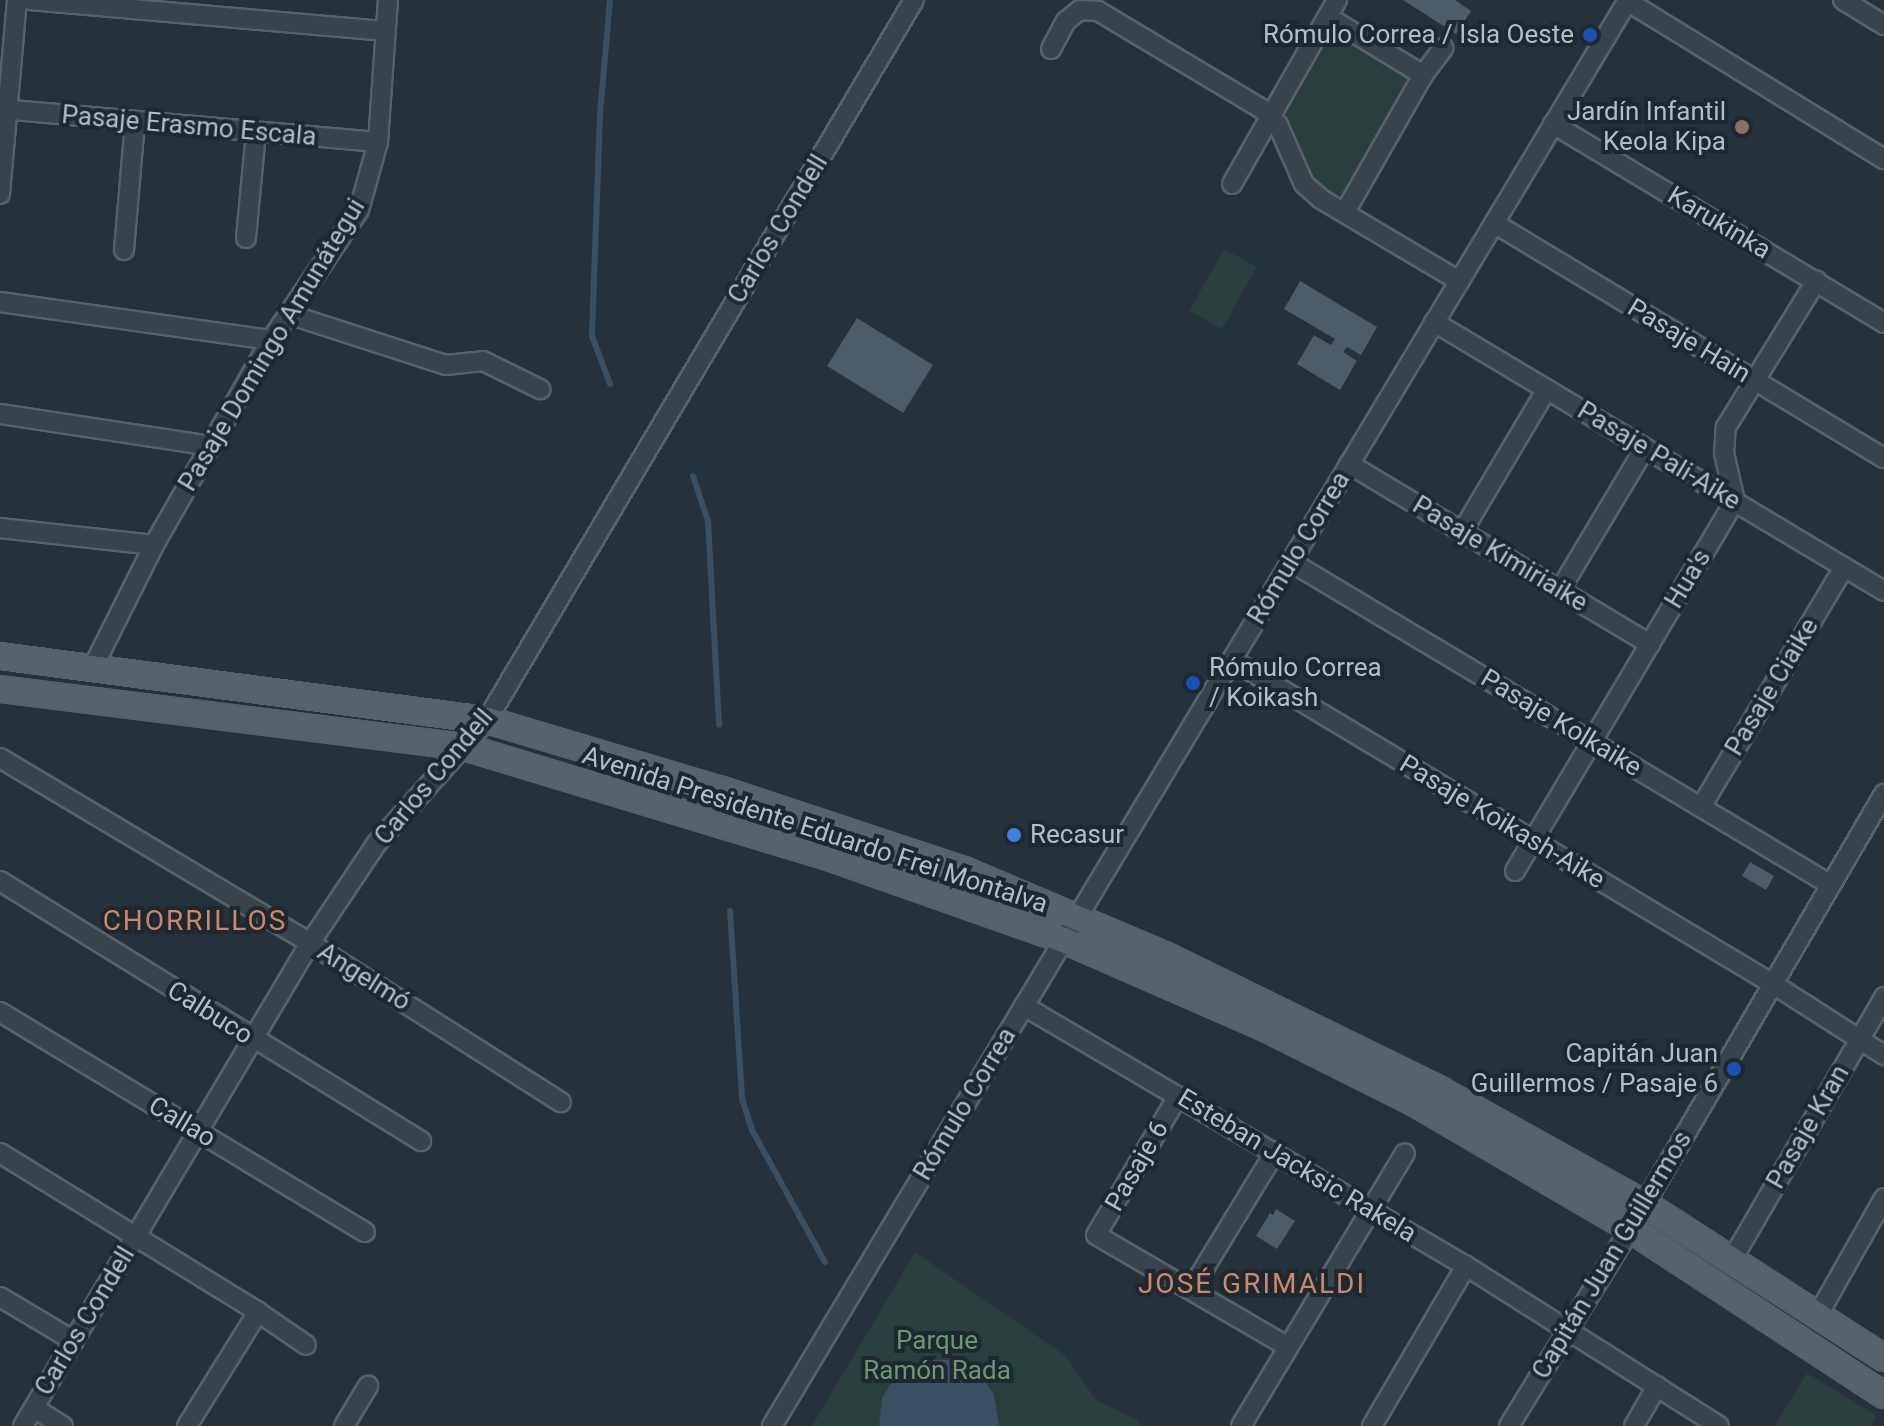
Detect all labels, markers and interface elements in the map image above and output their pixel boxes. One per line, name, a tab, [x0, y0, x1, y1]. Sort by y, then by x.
place label: Rómulo Correa / Isla Oeste	[1263, 19, 1574, 51]
marker: Rómulo Correa / Isla Oeste	[1581, 26, 1599, 44]
place label: Jardín Infantil Keola Kipa	[1567, 96, 1726, 158]
street label: Pasaje Erasmo Escala	[60, 99, 318, 153]
marker: Jardín Infantil Keola Kipa	[1733, 118, 1751, 136]
street label: Carlos Condell	[721, 149, 835, 309]
street label: Karukinka	[1662, 180, 1776, 266]
street label: Pasaje Domingo Amunátegui	[172, 193, 372, 497]
street label: Pasaje Hain	[1622, 292, 1756, 390]
street label: Pasaje Pali-Aike	[1572, 395, 1746, 517]
street label: Rómulo Correa	[1241, 466, 1357, 630]
street label: Pasaje Kimiriaike	[1407, 490, 1593, 618]
street label: Hua's	[1658, 544, 1718, 614]
street label: Pasaje Ciaike	[1719, 613, 1825, 761]
place label: Rómulo Correa / Koikash	[1209, 652, 1382, 714]
street label: Pasaje Kolkaike	[1475, 663, 1647, 783]
marker: Rómulo Correa / Koikash	[1184, 674, 1202, 692]
street label: Carlos Condell	[368, 703, 500, 851]
street label: Avenida Presidente Eduardo Frei Montalva	[578, 740, 1052, 920]
street label: Pasaje Koikash-Aike	[1394, 748, 1610, 896]
place label: Recasur	[1030, 819, 1124, 851]
marker: Recasur	[1005, 826, 1023, 844]
district label: CHORRILLOS	[103, 904, 287, 938]
street label: Angelmó	[312, 936, 416, 1018]
street label: Calbuco	[162, 975, 258, 1051]
street label: Rómulo Correa	[907, 1022, 1023, 1186]
place label: Capitán Juan Guillermos / Pasaje 6	[1471, 1038, 1718, 1100]
marker: Capitán Juan Guillermos / Pasaje 6	[1725, 1060, 1743, 1078]
street label: Pasaje Kran	[1760, 1060, 1856, 1194]
street label: Esteban Jacksic Rakela	[1172, 1082, 1422, 1250]
street label: Callao	[143, 1090, 221, 1154]
street label: Pasaje 6	[1099, 1115, 1175, 1217]
street label: Capitán Juan Guillermos	[1526, 1125, 1698, 1385]
street label: Carlos Condell	[28, 1241, 142, 1401]
district label: JOSÉ GRIMALDI	[1138, 1267, 1366, 1301]
park label: Parque Ramón Rada	[863, 1325, 1011, 1386]

